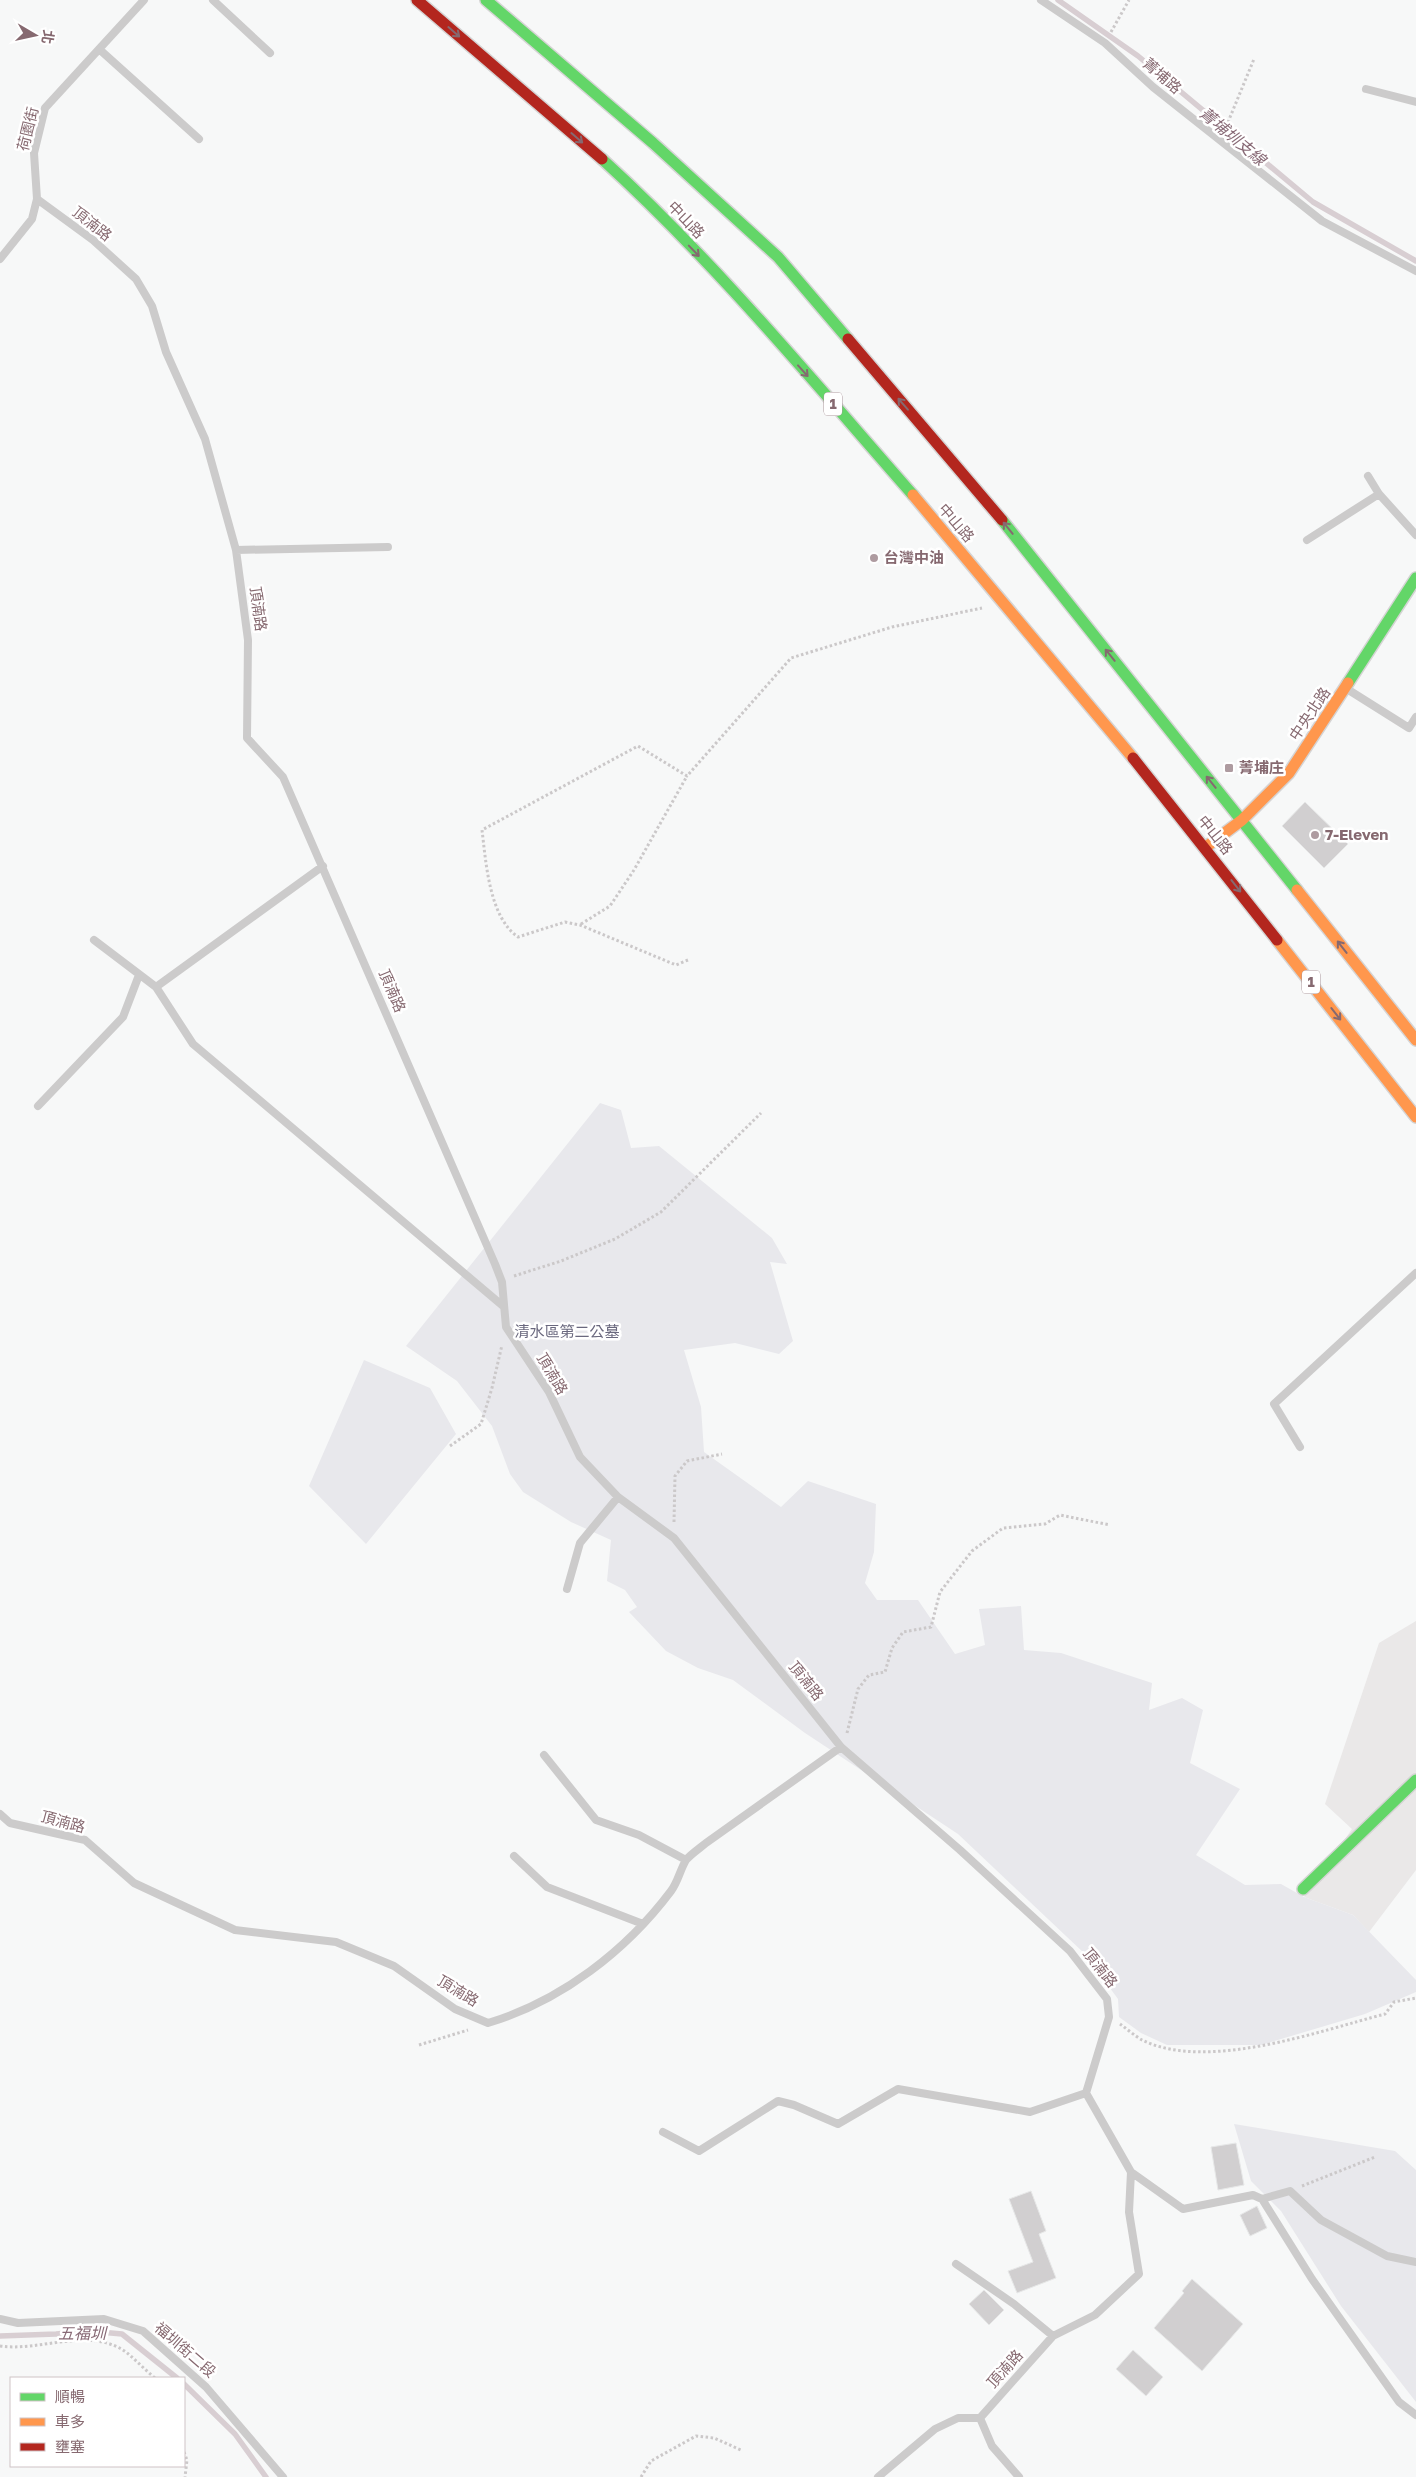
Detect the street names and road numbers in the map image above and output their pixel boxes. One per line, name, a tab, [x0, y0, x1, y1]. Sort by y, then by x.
street label: 菁埔路	[1140, 54, 1186, 97]
street label: 荷園街	[13, 105, 41, 153]
street label: 中山路	[665, 197, 709, 242]
street label: 頂湳路	[69, 202, 116, 244]
road number: 1	[824, 392, 842, 416]
street label: 中山路	[935, 499, 978, 545]
street label: 頂湳路	[247, 585, 271, 632]
street label: 中央北路	[1285, 684, 1333, 743]
street label: 中山路	[1195, 811, 1237, 858]
street label: 頂湳路	[376, 966, 410, 1015]
road number: 1	[1302, 970, 1320, 994]
street label: 頂湳路	[534, 1350, 572, 1397]
street label: 頂湳路	[786, 1657, 828, 1704]
street label: 頂湳路	[39, 1807, 87, 1836]
street label: 頂湳路	[1080, 1944, 1122, 1991]
street label: 頂湳路	[435, 1971, 482, 2009]
street label: 福圳街二段	[151, 2318, 220, 2381]
street label: 頂湳路	[983, 2346, 1026, 2391]

